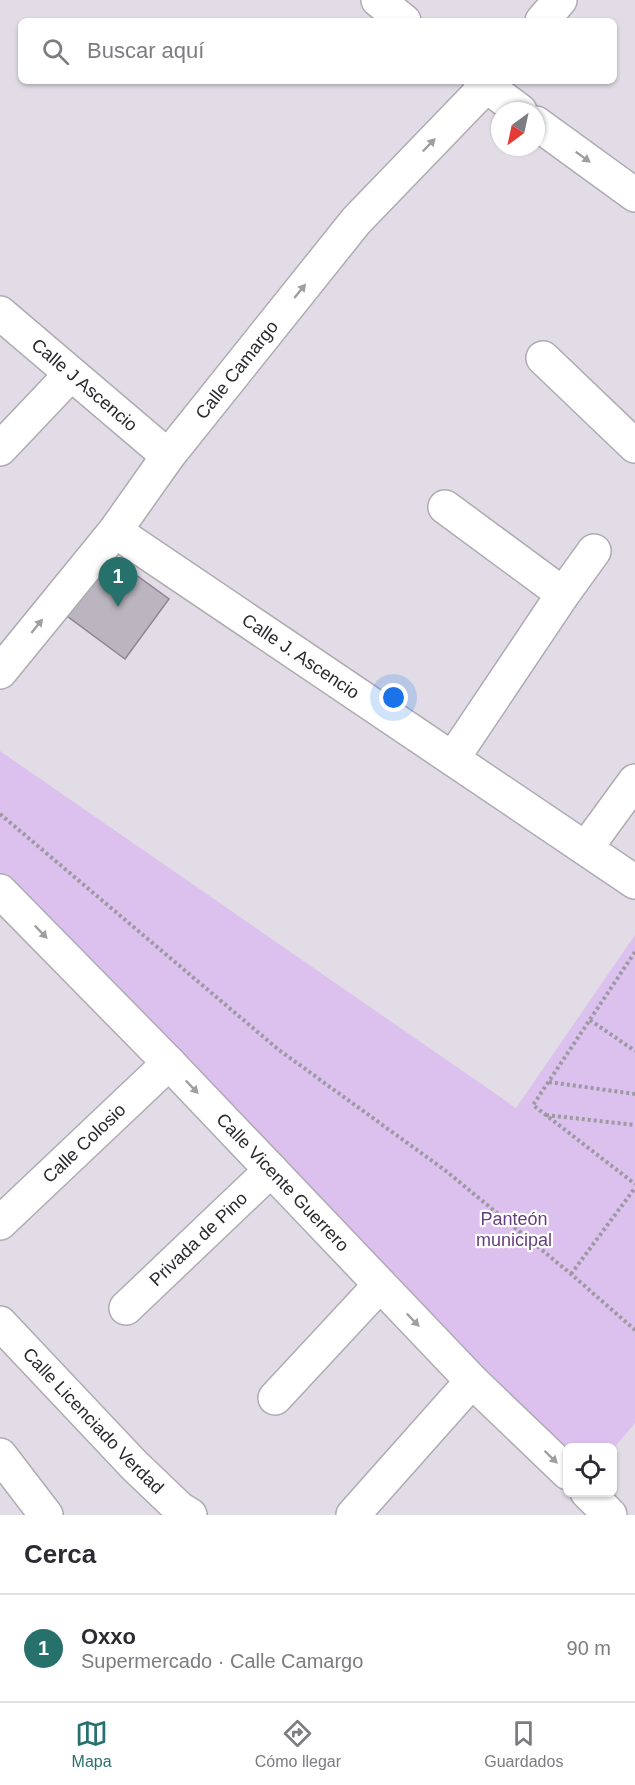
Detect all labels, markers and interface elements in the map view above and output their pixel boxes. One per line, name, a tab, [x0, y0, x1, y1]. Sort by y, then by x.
search box	[18, 18, 617, 84]
icon: search	[39, 35, 72, 68]
text: Buscar aquí	[87, 38, 204, 63]
north arrow	[491, 102, 545, 156]
one-way arrow	[422, 138, 436, 153]
one-way arrow	[576, 151, 591, 163]
one-way arrow	[293, 284, 306, 299]
street label: Calle Camargo	[192, 317, 282, 423]
street label: Calle J Ascencio	[28, 335, 141, 435]
pin: 1	[98, 558, 138, 607]
street label: Calle J. Ascencio	[238, 610, 363, 703]
one-way arrow	[30, 619, 43, 634]
your location	[379, 683, 408, 712]
one-way arrow	[34, 925, 48, 940]
one-way arrow	[185, 1079, 198, 1094]
street label: Calle Colosio	[39, 1100, 130, 1187]
street label: Calle Vicente Guerrero	[212, 1109, 353, 1255]
street label: Privada de Pino	[145, 1188, 251, 1290]
park label: Panteón municipal	[476, 1209, 552, 1250]
one-way arrow	[406, 1312, 420, 1327]
street label: Calle Licenciado Verdad	[19, 1344, 168, 1498]
map controls	[563, 1443, 617, 1497]
button: locate	[563, 1443, 617, 1497]
one-way arrow	[544, 1450, 558, 1464]
text: Cerca	[24, 1539, 96, 1569]
text: Oxxo	[81, 1624, 136, 1649]
text: 1	[38, 1637, 49, 1659]
text: 90 m	[567, 1637, 611, 1659]
text: Supermercado · Calle Camargo	[81, 1650, 363, 1672]
tab: Mapa	[72, 1717, 112, 1771]
tab: Cómo llegar	[255, 1717, 341, 1771]
tab: Guardados	[484, 1717, 563, 1771]

